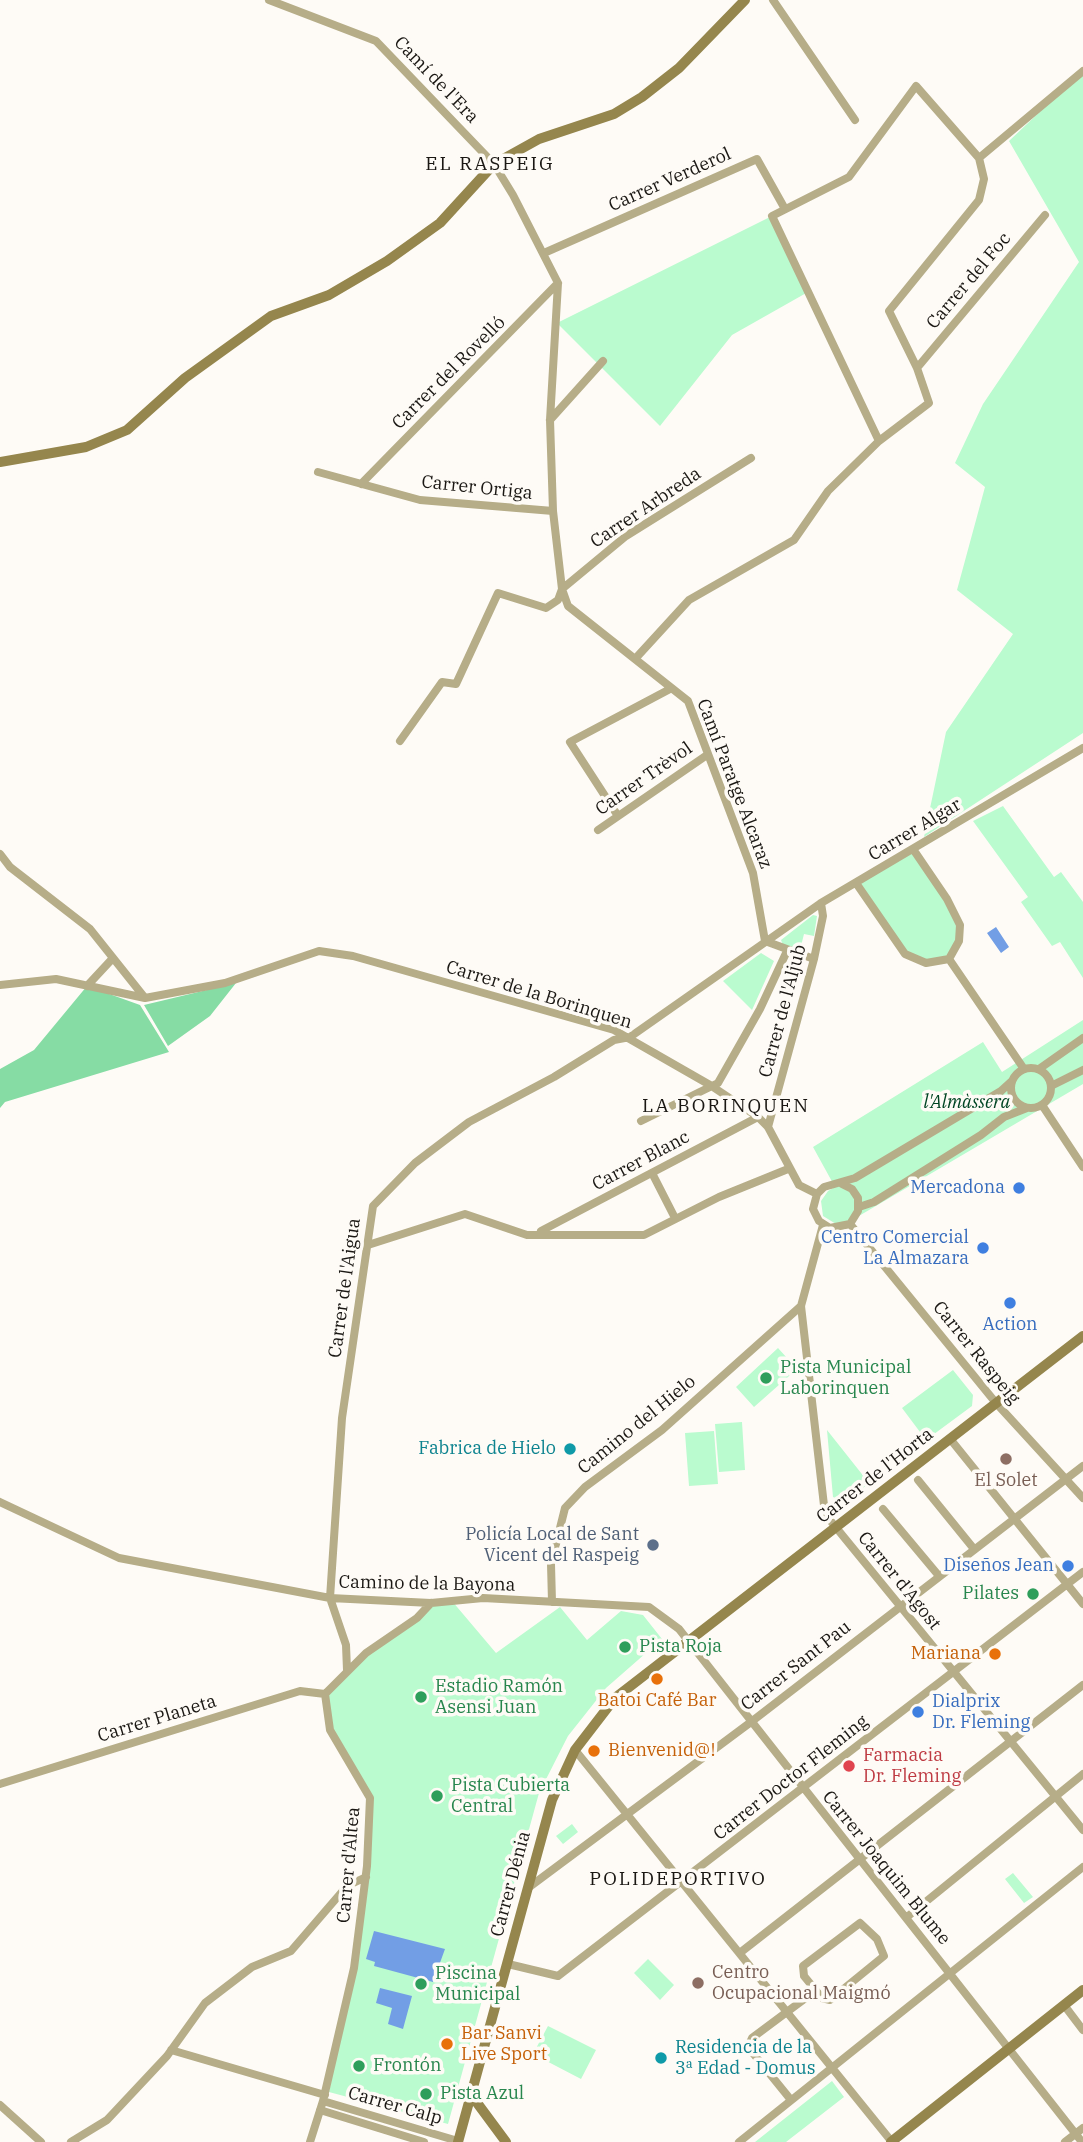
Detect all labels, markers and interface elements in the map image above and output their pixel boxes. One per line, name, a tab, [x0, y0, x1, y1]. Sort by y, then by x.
street label: Camí de l'Era	[389, 32, 483, 128]
street label: Carrer Verderol	[605, 143, 735, 217]
district label: EL RASPEIG	[427, 154, 553, 176]
street label: Carrer del Foc	[922, 228, 1016, 334]
street label: Carrer del Rovelló	[388, 312, 510, 434]
street label: Carrer Arbreda	[587, 463, 705, 553]
street label: Carrer Ortiga	[420, 471, 534, 505]
street label: Camí Paratge Alcaraz	[692, 696, 776, 872]
street label: Carrer Trèvol	[591, 738, 697, 820]
street label: Carrer Algar	[865, 794, 965, 866]
street label: Carrer de l'Aljub	[755, 942, 811, 1080]
street label: Carrer de la Borinquen	[443, 956, 635, 1034]
park label: l'Almàssera	[924, 1092, 1010, 1114]
district label: LA BORINQUEN	[644, 1096, 808, 1118]
street label: Carrer Blanc	[589, 1126, 693, 1196]
place label: Mercadona	[910, 1177, 1005, 1199]
marker: Mercadona	[1011, 1180, 1027, 1196]
street label: Carrer de l'Aigua	[325, 1217, 365, 1359]
place label: Centro Comercial La Almazara	[821, 1227, 969, 1270]
marker: Centro Comercial La Almazara	[975, 1240, 991, 1256]
marker: Action	[1002, 1295, 1018, 1311]
street label: Carrer Raspeig	[928, 1297, 1024, 1409]
place label: Action	[982, 1314, 1038, 1336]
place label: Pista Municipal Laborinquen	[780, 1357, 911, 1400]
marker: Pista Municipal Laborinquen	[758, 1370, 774, 1386]
street label: Camino del Hielo	[574, 1371, 700, 1479]
street label: Carrer de l'Horta	[812, 1424, 938, 1528]
place label: Fabrica de Hielo	[418, 1438, 556, 1460]
marker: Fabrica de Hielo	[562, 1441, 578, 1457]
marker: El Solet	[998, 1451, 1014, 1467]
place label: El Solet	[974, 1470, 1038, 1492]
place label: Policía Local de Sant Vicent del Raspeig	[465, 1524, 639, 1566]
street label: Carrer d'Agost	[853, 1528, 945, 1634]
marker: Policía Local de Sant Vicent del Raspeig	[645, 1537, 661, 1553]
place label: Diseños Jean	[943, 1555, 1054, 1577]
marker: Diseños Jean	[1060, 1558, 1076, 1574]
street label: Camino de la Bayona	[338, 1572, 516, 1596]
place label: Pilates	[962, 1583, 1019, 1605]
marker: Pilates	[1025, 1586, 1041, 1602]
street label: Carrer Sant Pau	[737, 1616, 855, 1716]
place label: Pista Roja	[639, 1636, 722, 1658]
marker: Pista Roja	[617, 1639, 633, 1655]
place label: Mariana	[911, 1643, 981, 1665]
marker: Mariana	[987, 1646, 1003, 1662]
marker: Batoi Café Bar	[649, 1671, 665, 1687]
place label: Estadio Ramón Asensi Juan	[435, 1676, 563, 1718]
marker: Estadio Ramón Asensi Juan	[413, 1689, 429, 1705]
place label: Batoi Café Bar	[597, 1690, 717, 1712]
street label: Carrer Planeta	[95, 1691, 219, 1747]
place label: Dialprix Dr. Fleming	[932, 1691, 1030, 1734]
marker: Dialprix Dr. Fleming	[910, 1704, 926, 1720]
street label: Carrer Doctor Fleming	[709, 1711, 873, 1845]
place label: Bienvenid@!	[608, 1740, 715, 1762]
marker: Bienvenid@!	[586, 1743, 602, 1759]
place label: Farmacia Dr. Fleming	[863, 1745, 961, 1788]
marker: Farmacia Dr. Fleming	[841, 1758, 857, 1774]
place label: Pista Cubierta Central	[451, 1775, 570, 1817]
street label: Carrer Joaquim Blume	[817, 1787, 955, 1949]
marker: Pista Cubierta Central	[429, 1788, 445, 1804]
street label: Carrer d'Altea	[333, 1806, 365, 1924]
street label: Carrer Dénia	[487, 1829, 535, 1939]
district label: POLIDEPORTIVO	[591, 1869, 765, 1891]
place label: Centro Ocupacional Maigmó	[712, 1962, 891, 2004]
place label: Piscina Municipal	[435, 1963, 520, 2006]
marker: Centro Ocupacional Maigmó	[690, 1975, 706, 1991]
marker: Piscina Municipal	[413, 1976, 429, 1992]
place label: Bar Sanvi Live Sport	[461, 2023, 547, 2066]
marker: Bar Sanvi Live Sport	[439, 2036, 455, 2052]
place label: Residencia de la 3ª Edad - Domus	[675, 2037, 816, 2080]
marker: Residencia de la 3ª Edad - Domus	[653, 2050, 669, 2066]
place label: Frontón	[373, 2055, 441, 2077]
marker: Frontón	[351, 2058, 367, 2074]
street label: Carrer Calp	[345, 2082, 445, 2130]
place label: Pista Azul	[440, 2083, 524, 2105]
marker: Pista Azul	[418, 2086, 434, 2102]

